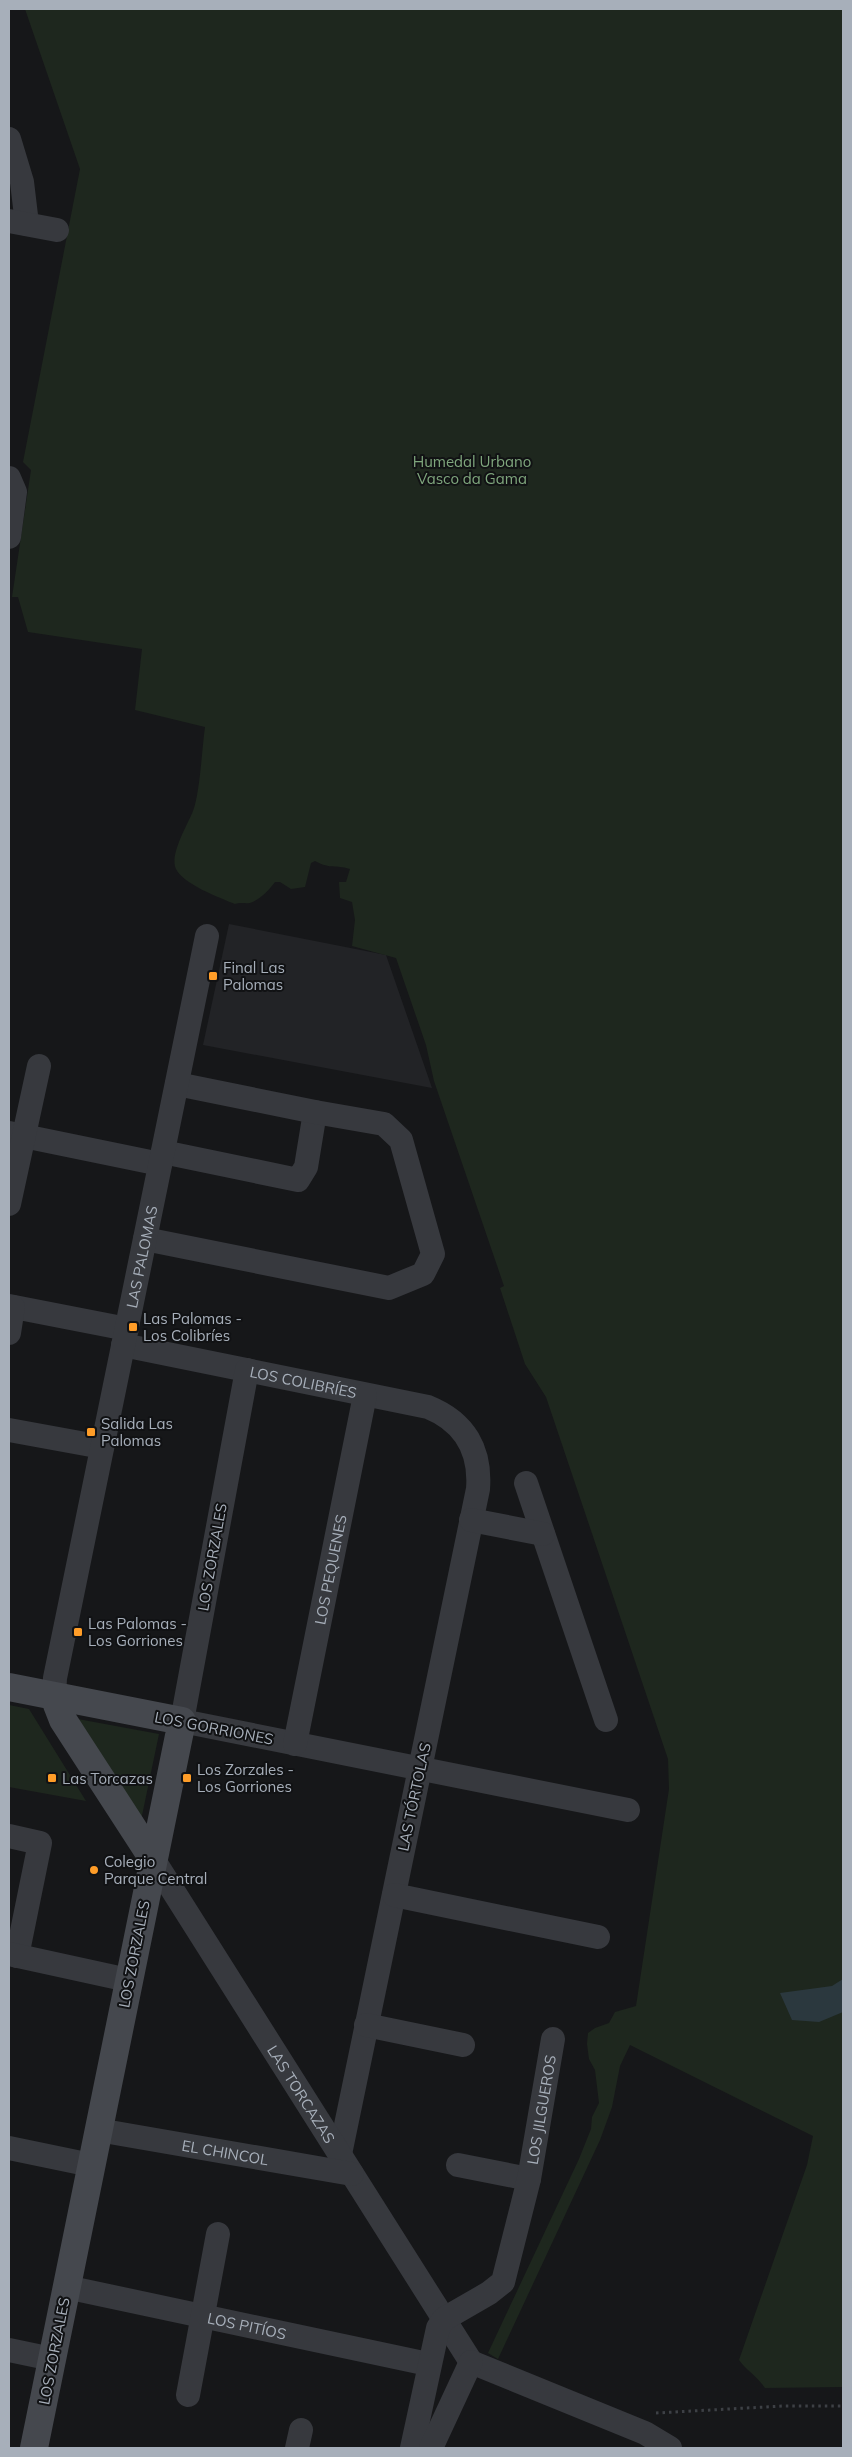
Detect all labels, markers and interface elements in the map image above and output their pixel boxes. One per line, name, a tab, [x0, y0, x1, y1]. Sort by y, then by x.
park label: Humedal Urbano Vasco da Gama	[413, 452, 531, 488]
place label: Final Las Palomas	[223, 958, 285, 994]
marker: Final Las Palomas	[207, 970, 219, 982]
street label: LAS PALOMAS	[122, 1204, 161, 1310]
place label: Las Palomas - Los Colibríes	[143, 1309, 242, 1345]
marker: Las Palomas - Los Colibríes	[127, 1321, 139, 1333]
street label: LOS COLIBRÍES	[248, 1362, 358, 1402]
place label: Salida Las Palomas	[101, 1414, 173, 1450]
marker: Salida Las Palomas	[85, 1426, 97, 1438]
street label: LOS ZORZALES	[193, 1502, 231, 1612]
street label: LOS PEQUENES	[310, 1513, 350, 1626]
place label: Las Palomas - Los Gorriones	[88, 1614, 187, 1650]
marker: Las Palomas - Los Gorriones	[72, 1626, 84, 1638]
street label: LOS GORRIONES	[153, 1707, 275, 1749]
street label: LAS TÓRTOLAS	[393, 1741, 435, 1853]
place label: Los Zorzales - Los Gorriones	[197, 1760, 294, 1796]
place label: Las Torcazas	[62, 1769, 153, 1788]
marker: Las Torcazas	[46, 1772, 58, 1784]
marker: Los Zorzales - Los Gorriones	[181, 1772, 193, 1784]
place label: Colegio Parque Central	[104, 1852, 207, 1888]
marker: Colegio Parque Central	[88, 1864, 100, 1876]
street label: LOS ZORZALES	[114, 1899, 154, 2009]
street label: LAS TORCAZAS	[263, 2041, 340, 2147]
street label: LOS JILGUEROS	[522, 2053, 560, 2166]
street label: EL CHINCOL	[180, 2135, 270, 2169]
street label: LOS ZORZALES	[34, 2296, 74, 2406]
street label: LOS PITÍOS	[206, 2308, 288, 2343]

